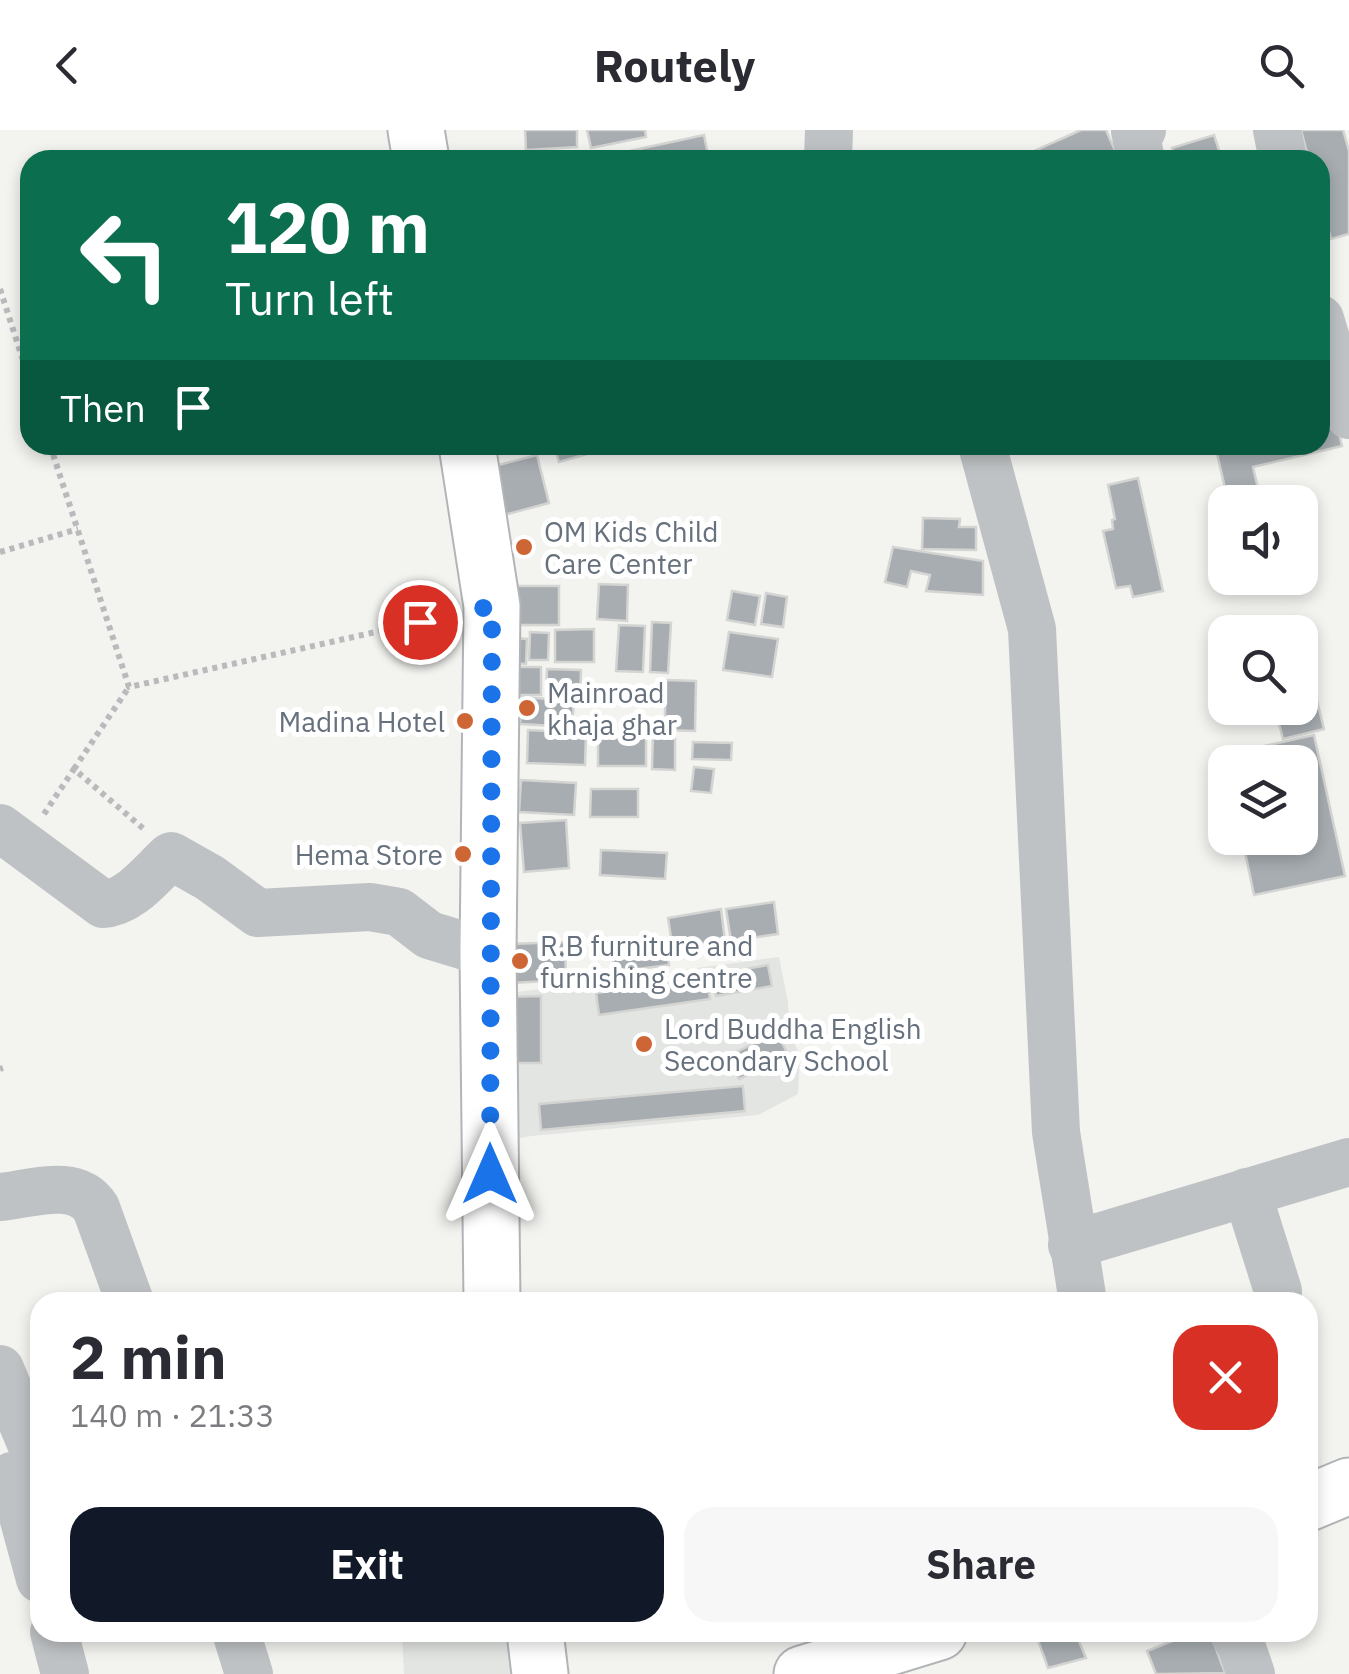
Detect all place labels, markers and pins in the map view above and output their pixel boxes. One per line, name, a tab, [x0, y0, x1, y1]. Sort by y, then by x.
place label: OM Kids Child Care Center	[544, 513, 719, 582]
marker: OM Kids Child Care Center	[513, 536, 535, 558]
pin	[378, 580, 463, 665]
place label: Mainroad khaja ghar	[547, 674, 677, 743]
marker: Mainroad khaja ghar	[516, 697, 538, 719]
place label: Madina Hotel	[278, 703, 445, 740]
marker: Madina Hotel	[454, 710, 476, 732]
place label: Hema Store	[295, 836, 443, 873]
marker: Hema Store	[452, 843, 474, 865]
place label: R.B furniture and furnishing centre	[540, 927, 754, 996]
marker: R.B furniture and furnishing centre	[509, 950, 531, 972]
place label: Lord Buddha English Secondary School	[664, 1010, 922, 1079]
marker: Lord Buddha English Secondary School	[633, 1033, 655, 1055]

